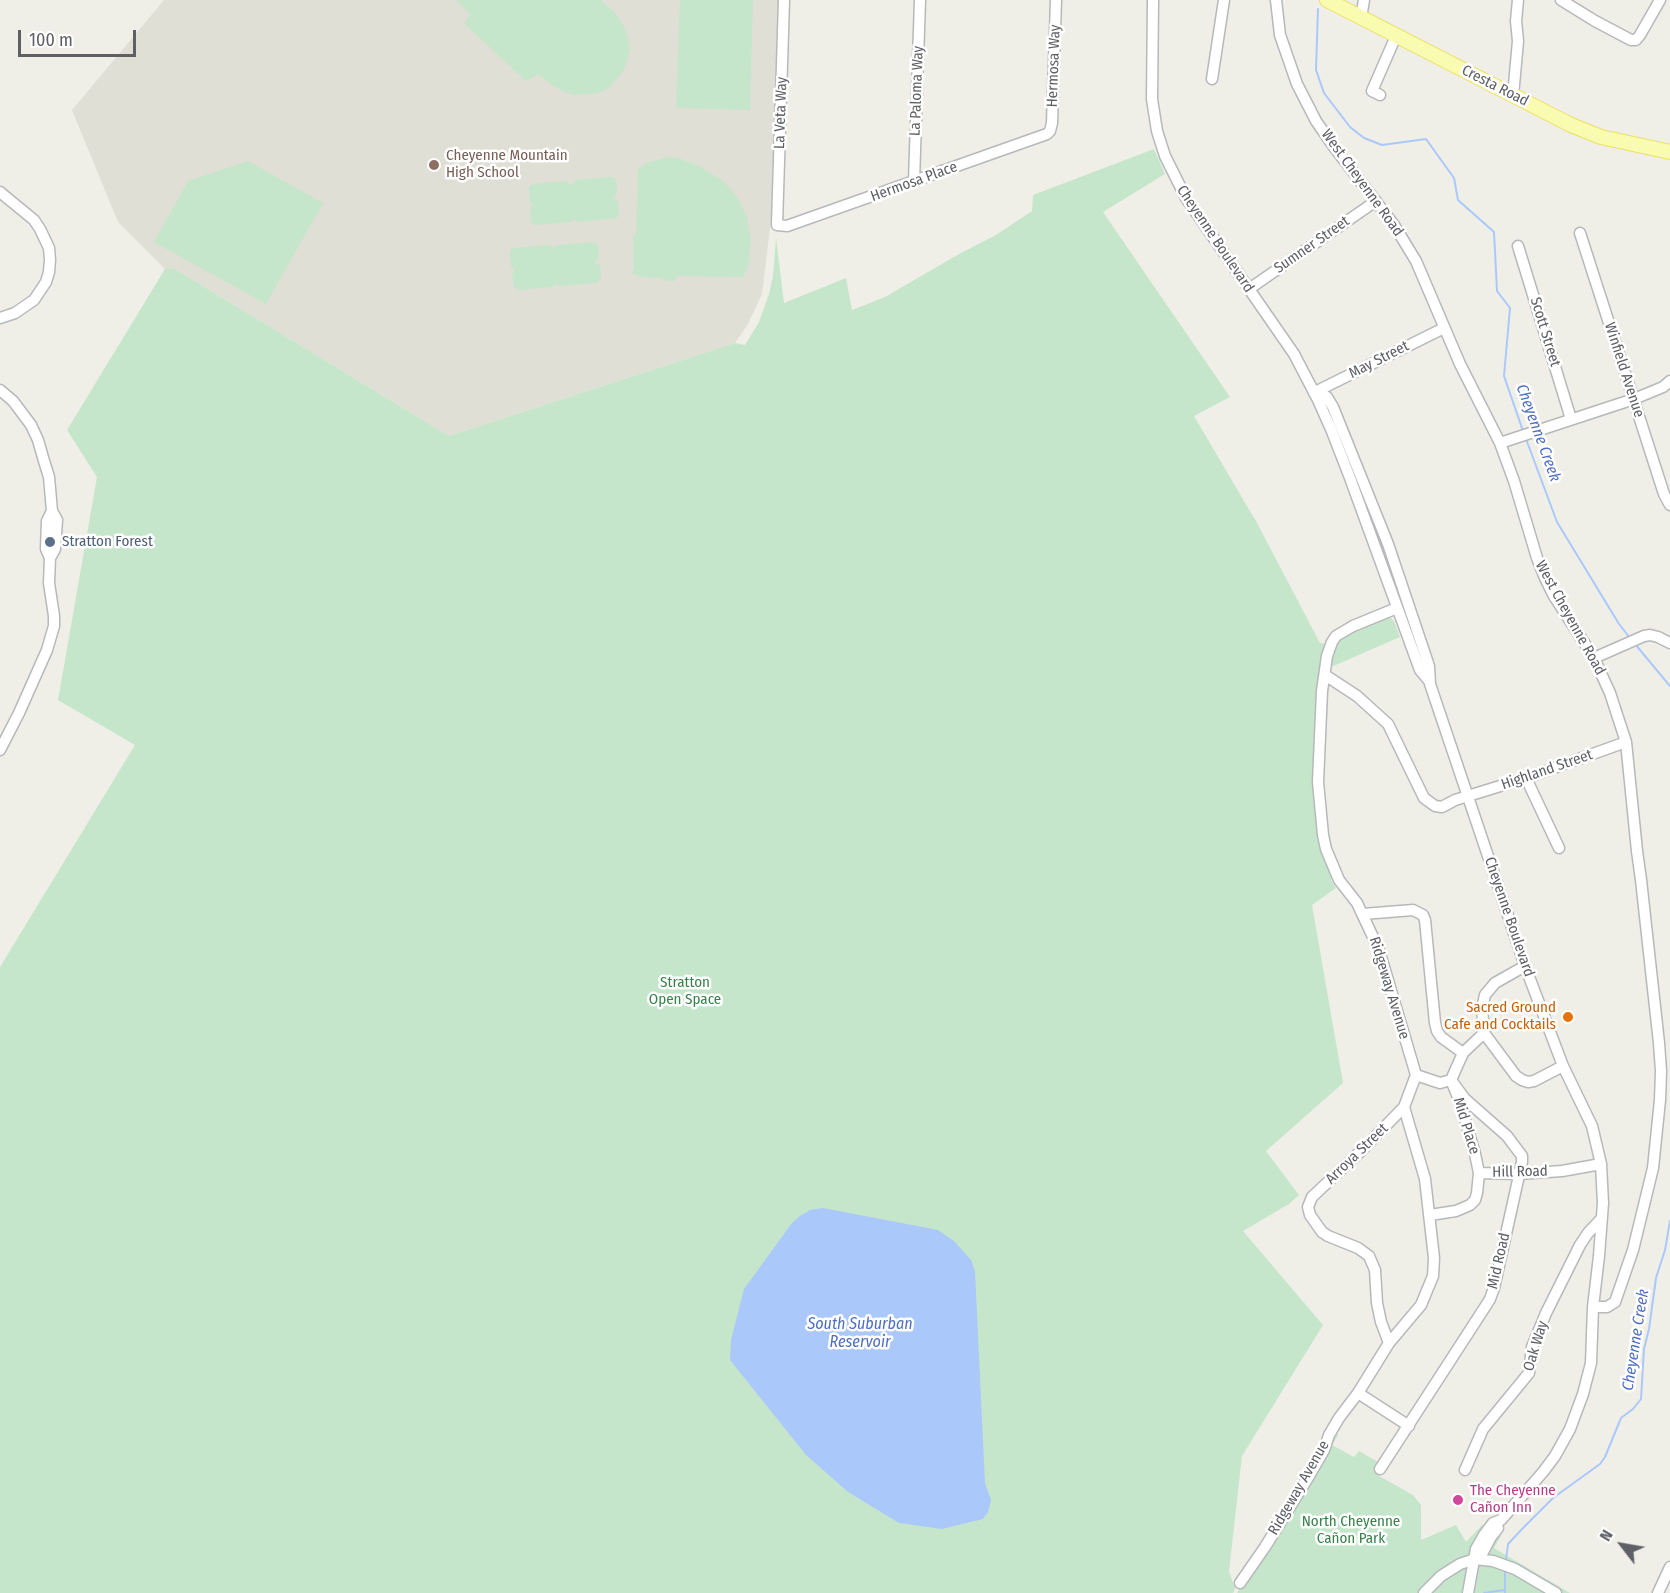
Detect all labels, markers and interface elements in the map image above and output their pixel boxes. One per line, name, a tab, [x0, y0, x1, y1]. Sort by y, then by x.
scale bar	[21, 18, 140, 56]
street label: Hermosa Way	[1044, 24, 1064, 108]
text: 100 m	[29, 29, 73, 51]
street label: La Paloma Way	[906, 45, 928, 137]
street label: Cresta Road	[1458, 61, 1532, 111]
street label: La Veta Way	[771, 77, 791, 149]
street label: West Cheyenne Road	[1317, 126, 1407, 240]
place label: Cheyenne Mountain High School	[446, 147, 568, 182]
marker: Cheyenne Mountain High School	[427, 158, 441, 172]
street label: Hermosa Place	[868, 158, 960, 206]
street label: Cheyenne Boulevard	[1172, 182, 1258, 296]
street label: Sumner Street	[1271, 212, 1353, 278]
street label: Scott Street	[1526, 295, 1564, 369]
street label: Winfield Avenue	[1600, 320, 1648, 420]
street label: May Street	[1346, 337, 1412, 383]
water label: Cheyenne Creek	[1511, 382, 1565, 484]
place label: Stratton Forest	[62, 533, 153, 551]
marker: Stratton Forest	[43, 535, 57, 549]
street label: West Cheyenne Road	[1531, 558, 1609, 678]
street label: Highland Street	[1499, 746, 1595, 794]
street label: Cheyenne Boulevard	[1480, 855, 1538, 979]
street label: Ridgeway Avenue	[1365, 935, 1413, 1041]
park label: Stratton Open Space	[649, 974, 721, 1009]
place label: Sacred Ground Cafe and Cocktails	[1444, 999, 1556, 1034]
marker: Sacred Ground Cafe and Cocktails	[1561, 1010, 1575, 1024]
street label: Mid Place	[1449, 1095, 1483, 1157]
street label: Arroya Street	[1322, 1120, 1392, 1188]
street label: Hill Road	[1492, 1163, 1548, 1181]
street label: Mid Road	[1484, 1231, 1514, 1291]
water label: Cheyenne Creek	[1619, 1288, 1653, 1392]
water label: South Suburban Reservoir	[807, 1315, 913, 1353]
street label: Oak Way	[1520, 1319, 1552, 1373]
street label: Ridgeway Avenue	[1265, 1437, 1333, 1539]
place label: The Cheyenne Cañon Inn	[1470, 1482, 1556, 1517]
marker: The Cheyenne Cañon Inn	[1451, 1493, 1465, 1507]
park label: North Cheyenne Cañon Park	[1302, 1513, 1400, 1548]
north arrow	[1592, 1515, 1652, 1575]
text: N	[1596, 1526, 1617, 1544]

